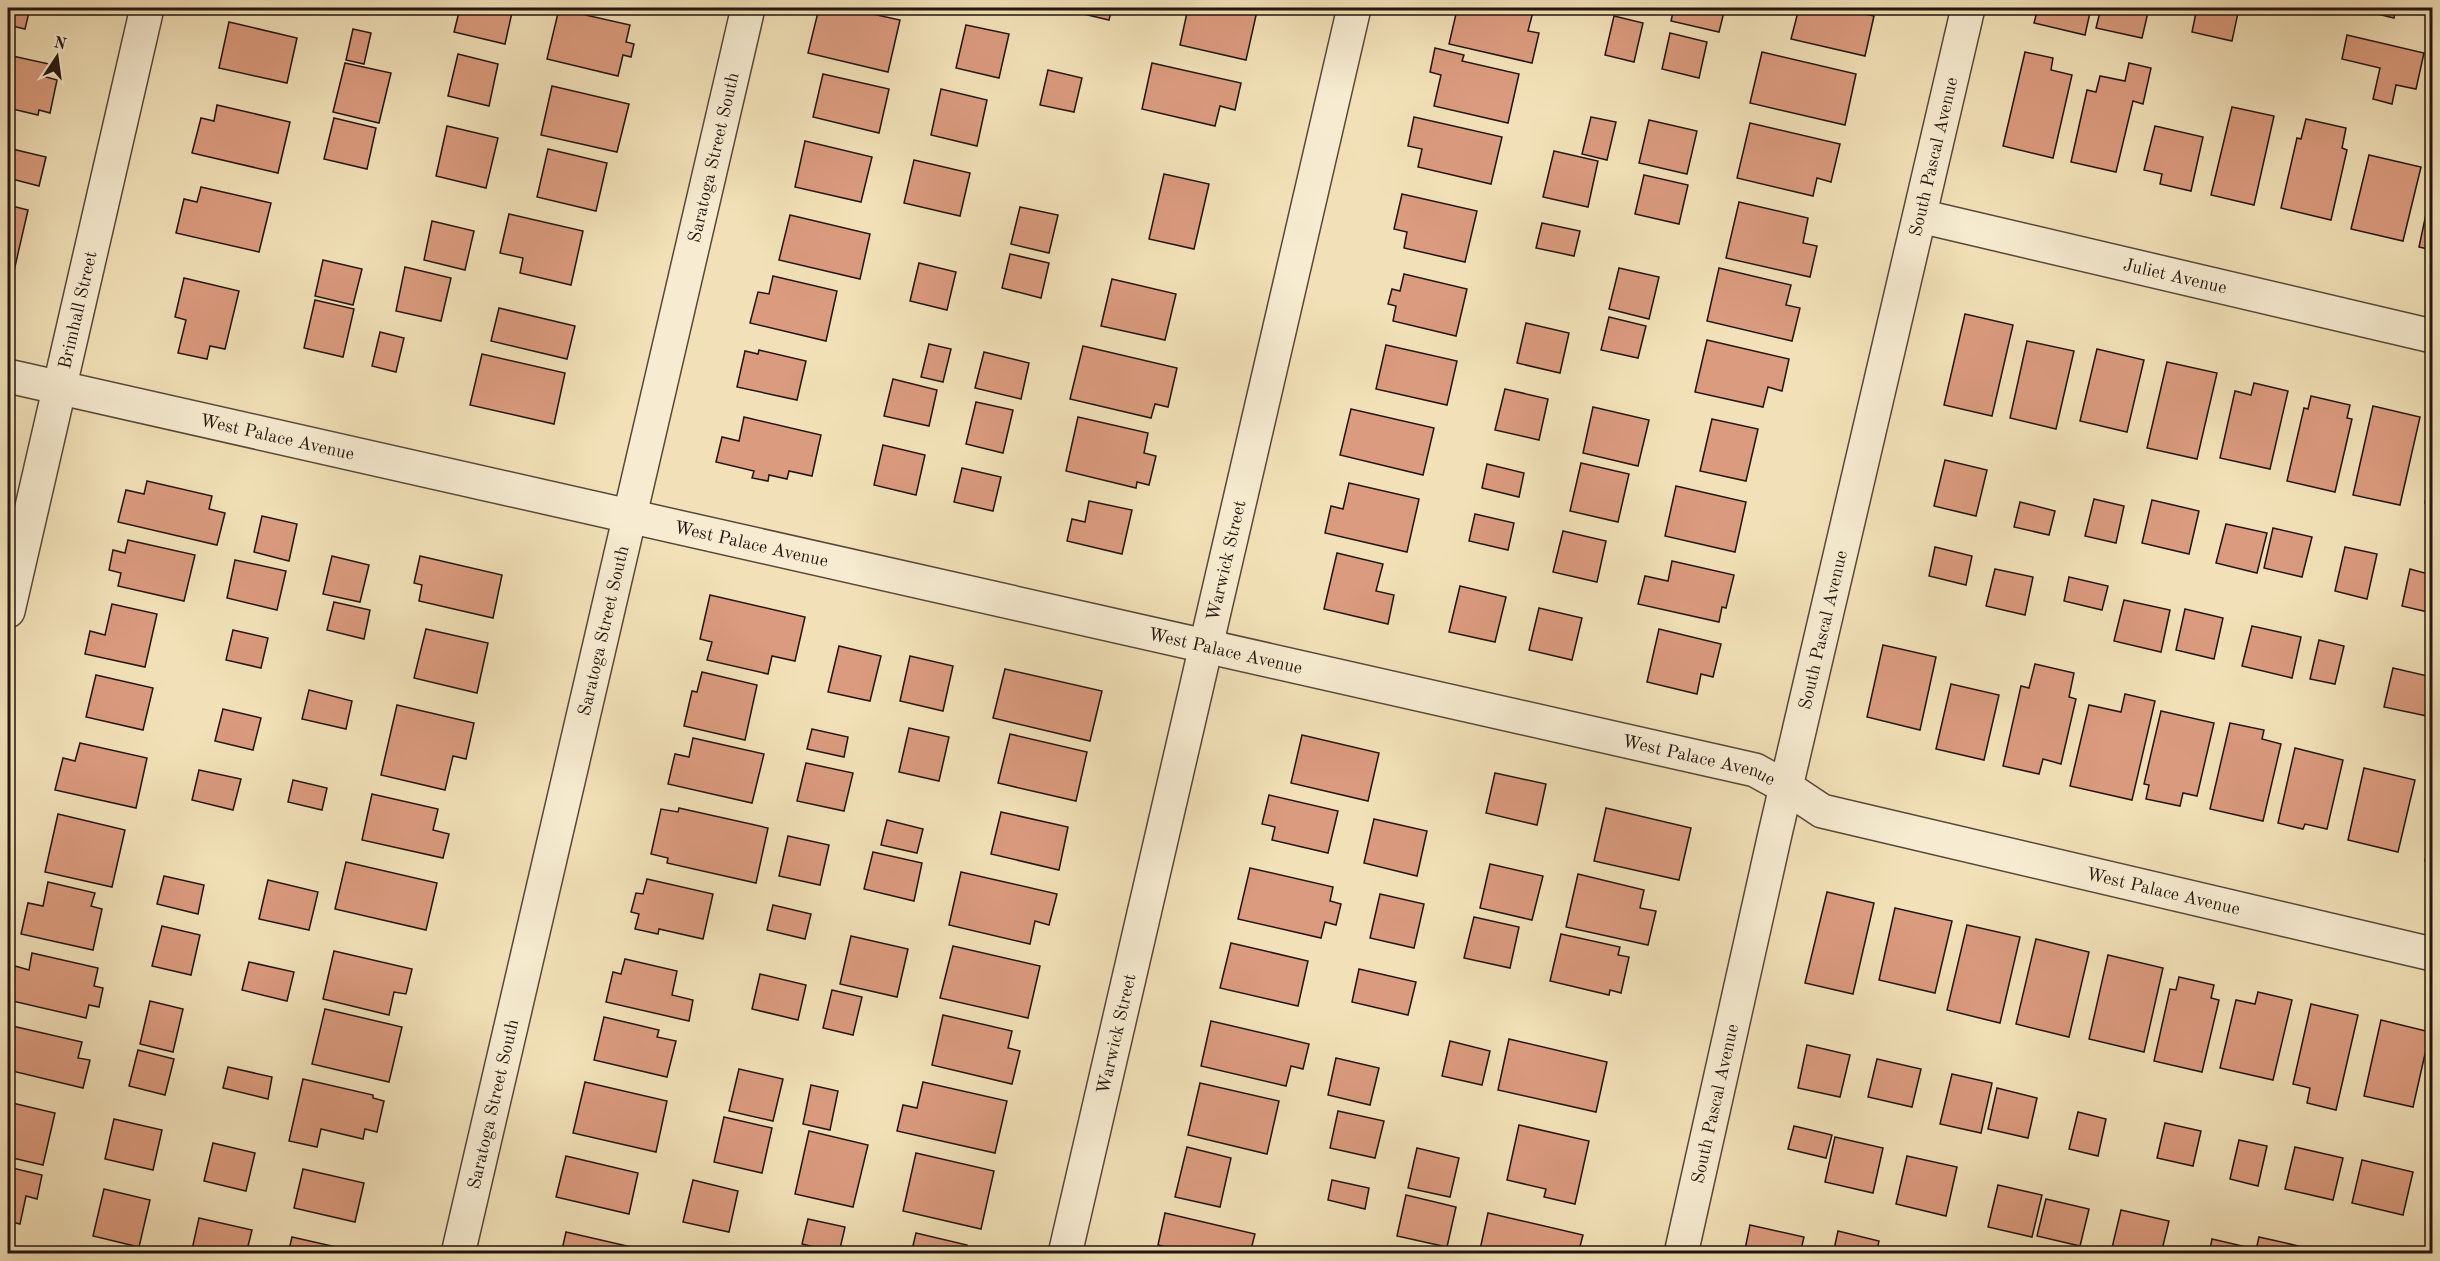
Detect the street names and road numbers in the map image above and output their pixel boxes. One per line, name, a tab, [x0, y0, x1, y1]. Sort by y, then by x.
street label: Saratoga Street South	[686, 71, 743, 244]
street label: South Pascal Avenue	[1907, 75, 1962, 238]
street label: Brimhall Street	[56, 250, 101, 371]
street label: Juliet Avenue	[2121, 256, 2228, 298]
street label: West Palace Avenue	[198, 412, 356, 464]
street label: Warwick Street	[1204, 499, 1250, 623]
street label: West Palace Avenue	[672, 519, 830, 571]
street label: Saratoga Street South	[576, 544, 633, 718]
street label: South Pascal Avenue	[1796, 549, 1851, 712]
street label: West Palace Avenue	[1146, 625, 1304, 678]
street label: West Palace Avenue	[1620, 732, 1778, 789]
street label: West Palace Avenue	[2084, 865, 2242, 919]
street label: Warwick Street	[1094, 972, 1140, 1096]
street label: Saratoga Street South	[465, 1017, 522, 1191]
street label: South Pascal Avenue	[1689, 1022, 1742, 1185]

